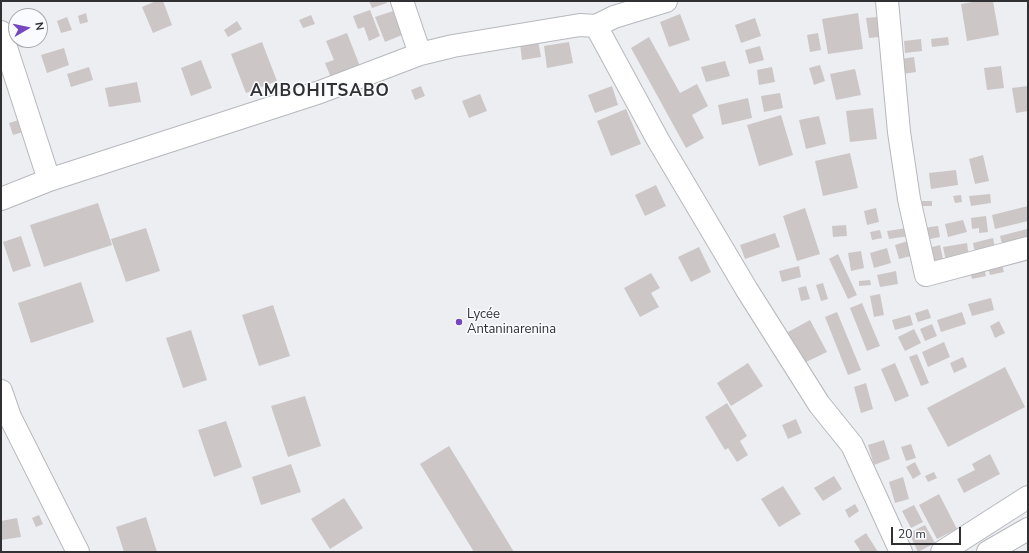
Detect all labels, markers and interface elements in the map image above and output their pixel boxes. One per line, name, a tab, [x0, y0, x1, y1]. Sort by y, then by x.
north arrow	[8, 8, 48, 48]
text: N	[31, 21, 47, 31]
district label: AMBOHITSABO	[250, 82, 390, 102]
place label: Lycée Antaninarenina	[467, 307, 556, 338]
marker: Lycée Antaninarenina	[454, 317, 464, 327]
scale bar	[893, 519, 963, 545]
text: 20 m	[898, 526, 926, 542]

